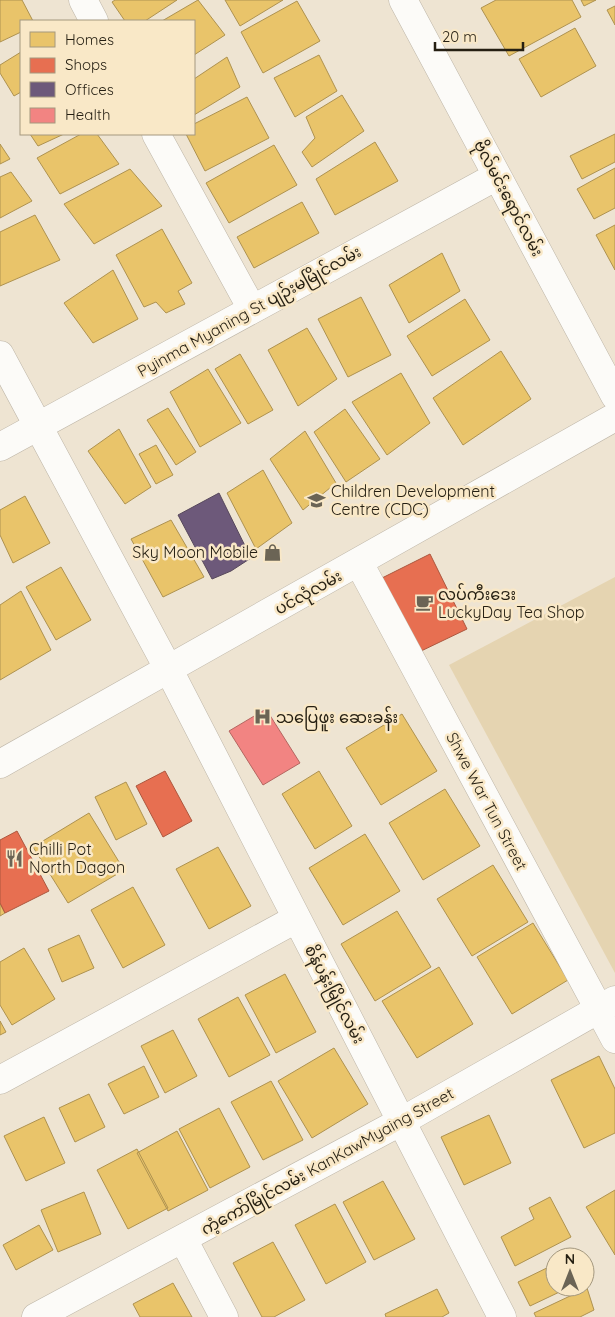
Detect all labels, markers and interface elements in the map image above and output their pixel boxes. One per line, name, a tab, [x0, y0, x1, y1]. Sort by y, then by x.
legend	[20, 20, 195, 135]
scale bar	[435, 20, 522, 52]
text: 20 m	[442, 27, 477, 46]
text: Homes	[65, 30, 114, 49]
text: Shops	[65, 55, 107, 74]
text: Offices	[65, 80, 114, 99]
text: Health	[65, 105, 110, 124]
street label: ဗိုလ်မင်းရောင်လမ်း	[466, 136, 549, 262]
street label: Pyinma Myaning St ပျဉ်းမမြိုင်လမ်း	[133, 240, 366, 384]
place label: Children Development Centre (CDC)	[331, 481, 495, 519]
school or university icon: Children Development Centre (CDC)	[307, 490, 327, 510]
place label: Sky Moon Mobile	[132, 542, 258, 562]
shop icon: Sky Moon Mobile	[262, 542, 282, 562]
street label: ပင်လုံလမ်း	[270, 565, 347, 623]
place label: လပ်ကီးဒေး LuckyDay Tea Shop	[438, 583, 585, 622]
cafe icon: လပ်ကီးဒေး LuckyDay Tea Shop	[414, 593, 434, 613]
place label: သပြေဖူး ဆေးခန်း	[276, 706, 398, 732]
hospital icon: သပြေဖူး ဆေးခန်း	[252, 707, 272, 727]
street label: Shwe War Tun Street	[442, 729, 532, 873]
place label: Chilli Pot North Dagon	[29, 839, 125, 877]
restaurant icon: Chilli Pot North Dagon	[5, 848, 25, 868]
street label: စိန်ပန်းမြိုင်လမ်း	[297, 941, 370, 1049]
street label: ကံ့ကော်မြိုင်လမ်း KanKawMyaing Street	[197, 1082, 459, 1243]
north arrow	[545, 1247, 595, 1297]
text: N	[565, 1250, 575, 1268]

